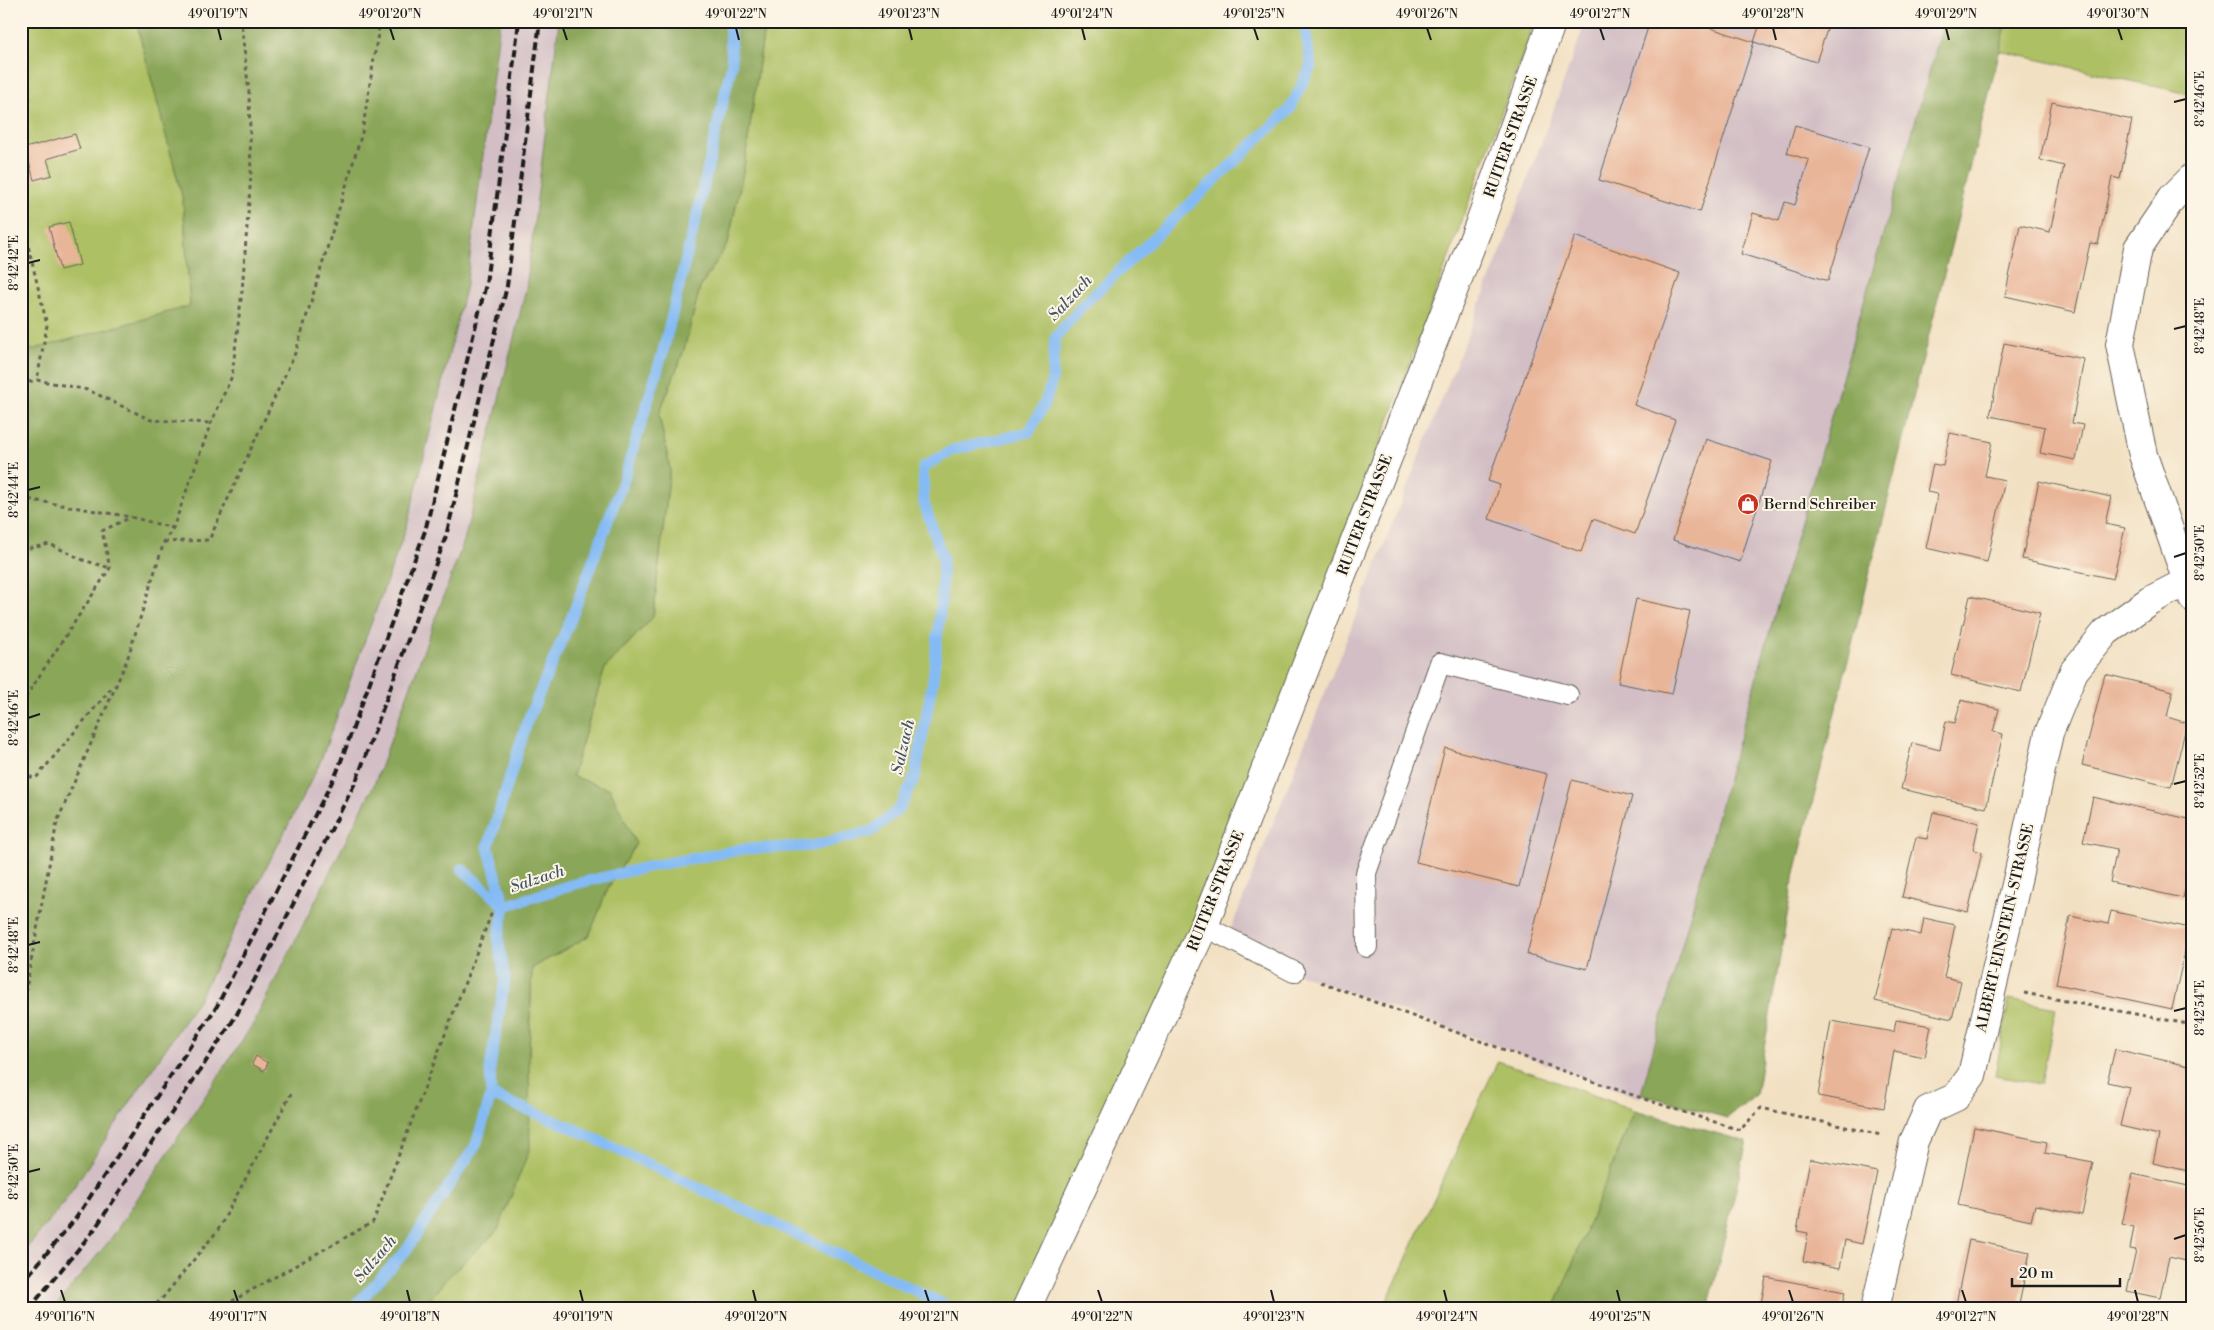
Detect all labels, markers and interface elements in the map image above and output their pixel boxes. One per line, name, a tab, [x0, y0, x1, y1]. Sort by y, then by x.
text: 49°01'19"N	[188, 7, 248, 22]
text: 49°01'20"N	[359, 7, 421, 22]
text: 49°01'21"N	[533, 7, 593, 22]
text: 49°01'22"N	[705, 7, 767, 22]
text: 49°01'23"N	[878, 7, 940, 22]
text: 49°01'24"N	[1051, 7, 1113, 22]
text: 49°01'25"N	[1223, 7, 1285, 22]
text: 49°01'26"N	[1396, 7, 1458, 22]
text: 49°01'27"N	[1570, 7, 1630, 22]
text: 49°01'28"N	[1742, 7, 1804, 22]
text: 49°01'29"N	[1915, 7, 1977, 22]
text: 49°01'30"N	[2087, 7, 2149, 22]
text: 8°42'46"E	[2193, 71, 2208, 127]
street label: RUITER STRASSE	[1480, 73, 1542, 201]
text: 8°42'42"E	[7, 235, 22, 291]
water label: Salzach	[1044, 271, 1096, 325]
text: 8°42'48"E	[2193, 298, 2208, 354]
street label: RUITER STRASSE	[1333, 452, 1397, 578]
text: 8°42'44"E	[7, 462, 22, 518]
shop icon: Bernd Schreiber	[1736, 492, 1760, 516]
place label: Bernd Schreiber	[1763, 495, 1876, 514]
text: 8°42'50"E	[2193, 525, 2208, 581]
text: 8°42'46"E	[7, 690, 22, 746]
water label: Salzach	[887, 717, 919, 776]
text: 8°42'52"E	[2193, 754, 2208, 808]
street label: ALBERT-EINSTEIN-STRASSE	[1971, 822, 2038, 1035]
street label: RUITER STRASSE	[1183, 828, 1249, 954]
water label: Salzach	[507, 861, 567, 897]
text: 8°42'48"E	[7, 917, 22, 973]
text: 8°42'54"E	[2193, 980, 2208, 1036]
text: 8°42'50"E	[7, 1144, 22, 1200]
text: 8°42'56"E	[2193, 1207, 2208, 1263]
water label: Salzach	[349, 1231, 401, 1287]
scale bar	[2012, 1255, 2119, 1287]
text: 20 m	[2019, 1264, 2054, 1283]
text: 49°01'16"N	[35, 1310, 95, 1325]
text: 49°01'17"N	[209, 1310, 267, 1325]
text: 49°01'18"N	[380, 1310, 440, 1325]
text: 49°01'19"N	[553, 1310, 613, 1325]
text: 49°01'20"N	[725, 1310, 787, 1325]
text: 49°01'21"N	[899, 1310, 959, 1325]
text: 49°01'22"N	[1071, 1310, 1133, 1325]
text: 49°01'23"N	[1243, 1310, 1305, 1325]
text: 49°01'24"N	[1416, 1310, 1478, 1325]
text: 49°01'25"N	[1589, 1310, 1651, 1325]
text: 49°01'26"N	[1762, 1310, 1824, 1325]
text: 49°01'27"N	[1936, 1310, 1996, 1325]
text: 49°01'28"N	[2107, 1310, 2169, 1325]

